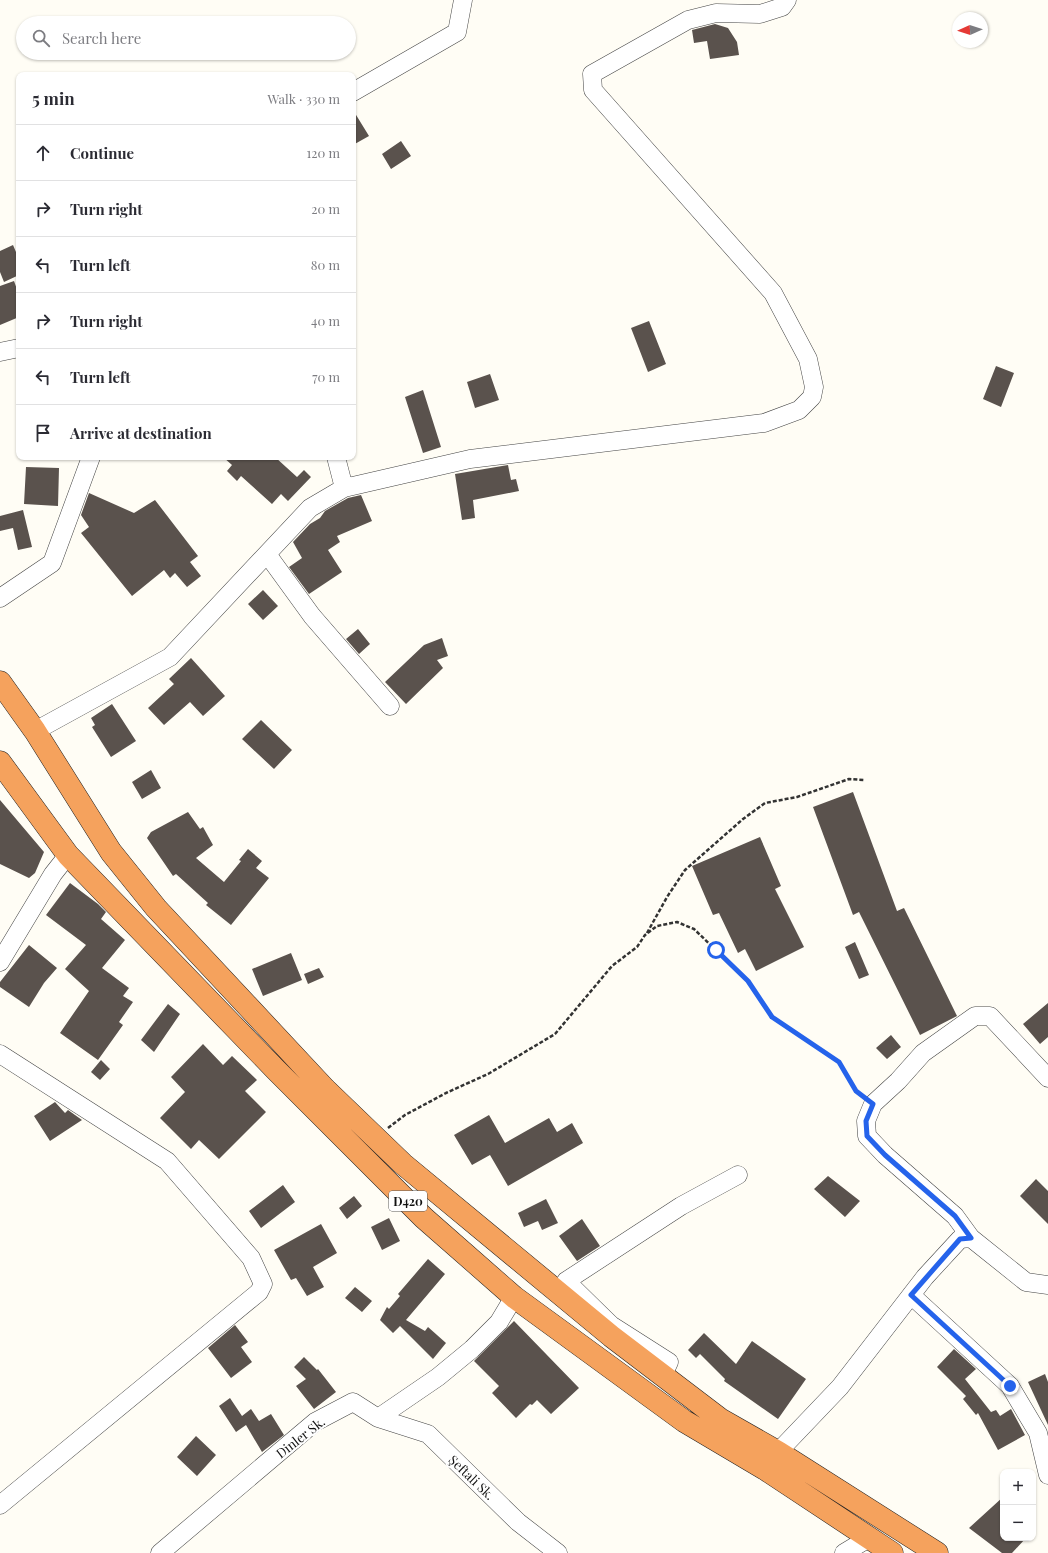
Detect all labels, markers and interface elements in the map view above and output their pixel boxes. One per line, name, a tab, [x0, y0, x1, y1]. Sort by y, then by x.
north arrow	[952, 12, 988, 48]
search box	[16, 16, 356, 60]
icon: search	[30, 27, 52, 49]
text: Search here	[62, 28, 141, 48]
text: 5 min	[32, 87, 75, 109]
text: Walk · 330 m	[267, 90, 340, 107]
icon: ahead	[32, 142, 54, 164]
text: Continue	[70, 143, 134, 163]
text: 120 m	[306, 144, 340, 161]
icon: right	[32, 198, 54, 220]
text: Turn right	[70, 199, 143, 219]
text: 20 m	[311, 200, 340, 217]
icon: left	[32, 254, 54, 276]
text: Turn left	[70, 255, 131, 275]
text: 80 m	[311, 256, 340, 273]
icon: right	[32, 310, 54, 332]
text: Turn right	[70, 311, 143, 331]
text: 40 m	[311, 312, 340, 329]
icon: left	[32, 366, 54, 388]
text: Turn left	[70, 367, 131, 387]
text: 70 m	[312, 368, 340, 385]
icon: arrive	[32, 422, 54, 444]
text: Arrive at destination	[70, 423, 212, 443]
route start	[707, 941, 725, 959]
road number: D420	[389, 1191, 427, 1211]
route end	[1001, 1377, 1019, 1395]
street label: Dinler Sk.	[272, 1413, 328, 1461]
street label: Şeftali Sk.	[446, 1451, 498, 1503]
map controls	[1000, 1469, 1036, 1541]
button: +	[1000, 1469, 1036, 1505]
button: −	[1000, 1505, 1036, 1541]

